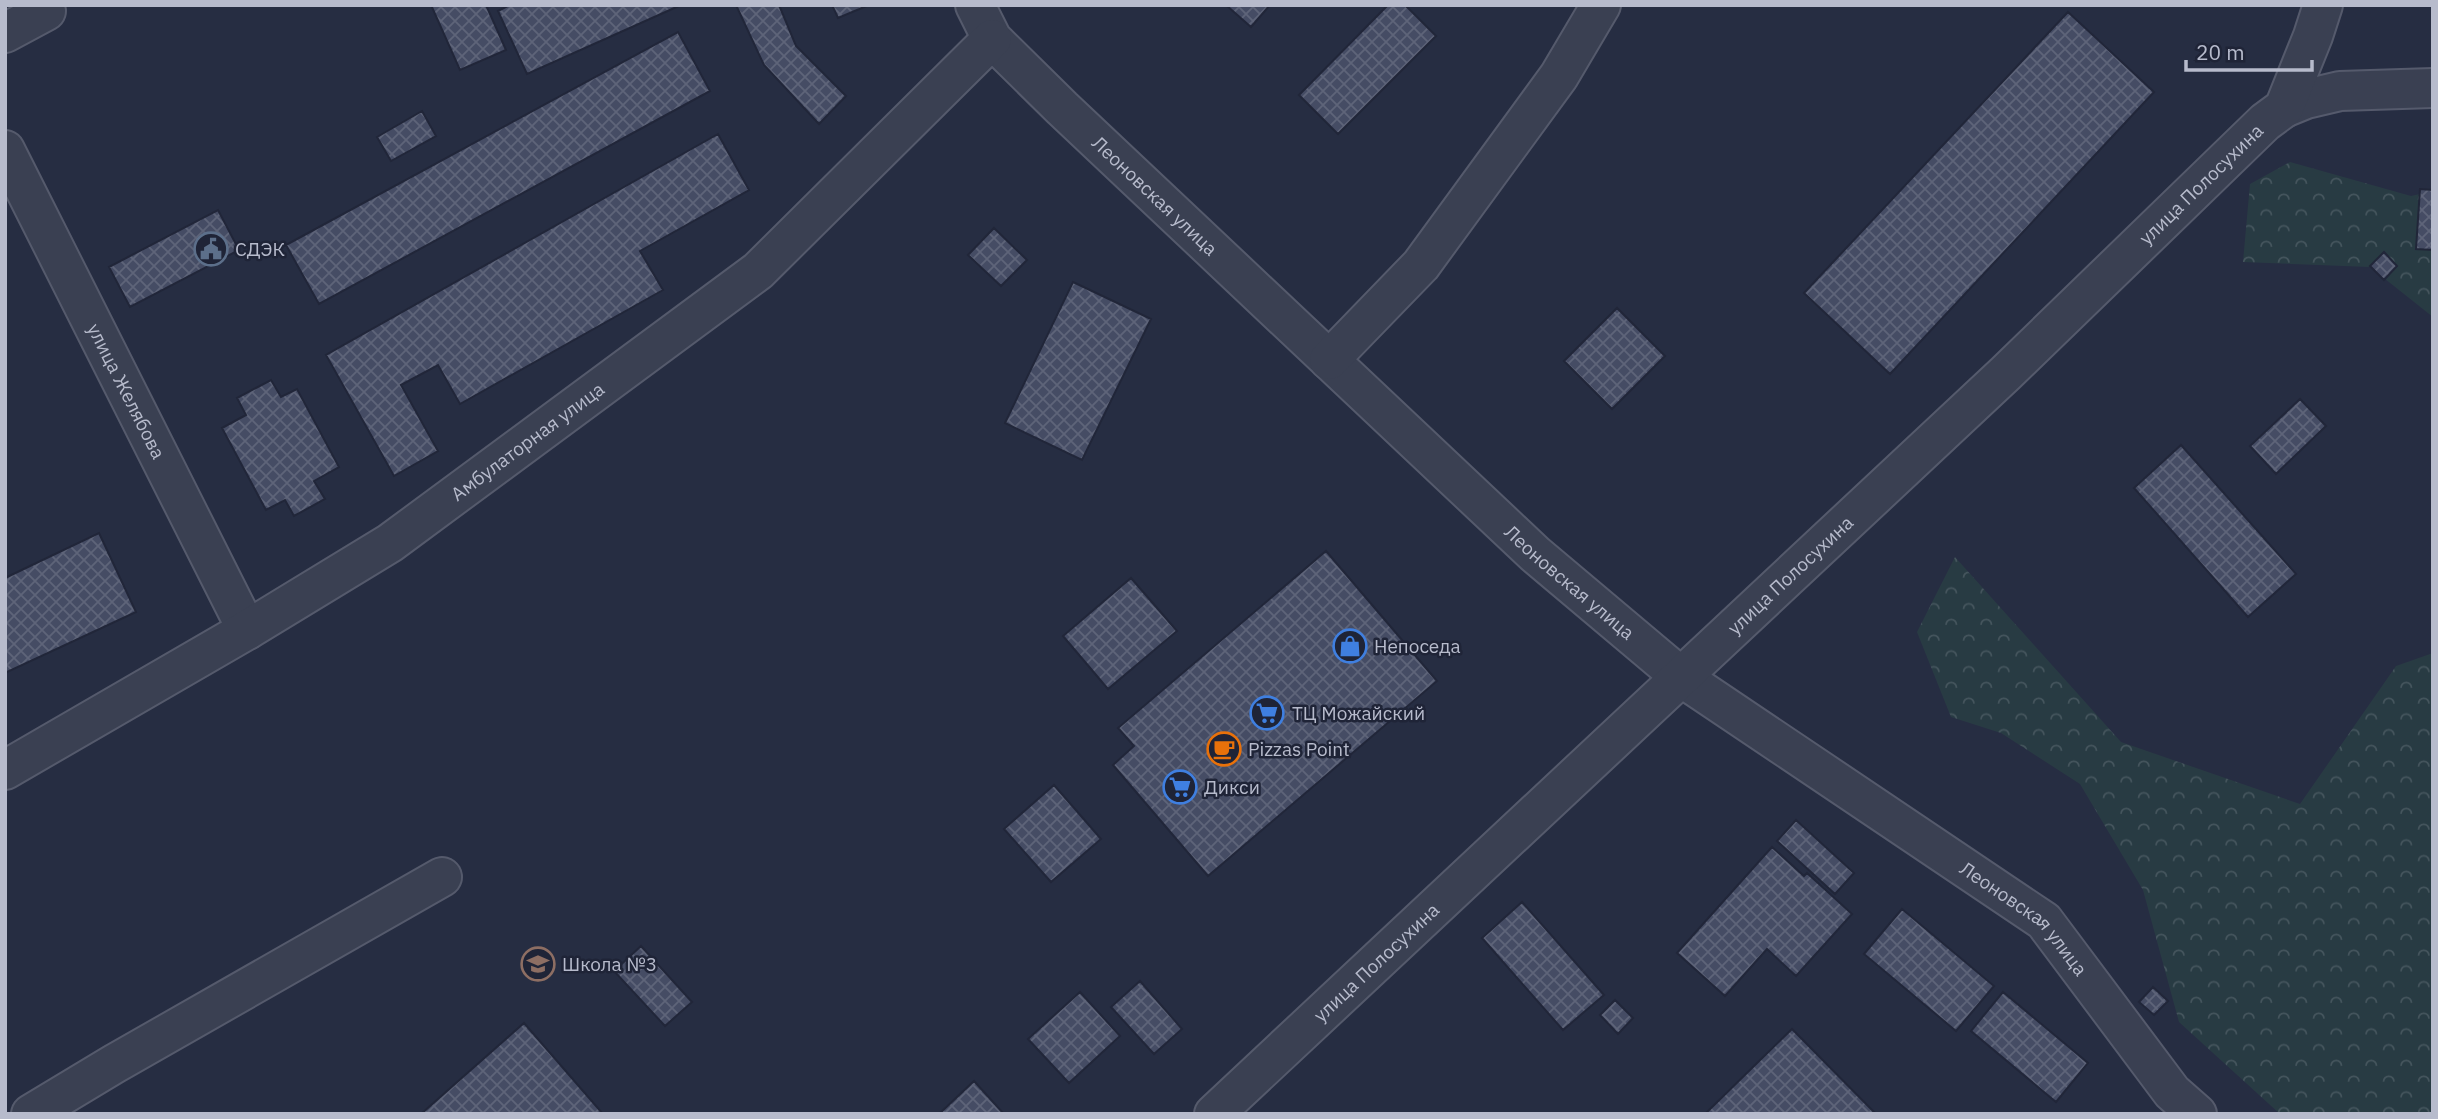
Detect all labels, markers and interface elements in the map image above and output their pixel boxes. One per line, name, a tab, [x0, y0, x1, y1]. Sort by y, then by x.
scale bar	[2186, 28, 2312, 72]
text: 20 m	[2196, 38, 2245, 66]
street label: улица Полосухина	[2134, 119, 2268, 250]
street label: Леоновская улица	[1087, 131, 1223, 261]
public building icon: СДЭК	[192, 230, 230, 268]
place label: СДЭК	[235, 237, 285, 261]
street label: улица Желябова	[82, 319, 171, 463]
street label: Амбулаторная улица	[446, 377, 609, 506]
street label: улица Полосухина	[1722, 510, 1858, 640]
street label: Леоновская улица	[1500, 520, 1639, 645]
shop icon: Непоседа	[1331, 627, 1369, 665]
place label: Непоседа	[1374, 634, 1461, 658]
supermarket icon: ТЦ Можайский	[1248, 694, 1286, 732]
place label: ТЦ Можайский	[1292, 701, 1425, 725]
cafe icon: Pizzas Point	[1205, 730, 1243, 768]
place label: Pizzas Point	[1248, 737, 1350, 761]
supermarket icon: Дикси	[1161, 768, 1199, 806]
place label: Дикси	[1204, 775, 1260, 799]
street label: Леоновская улица	[1955, 856, 2093, 980]
street label: улица Полосухина	[1308, 898, 1444, 1027]
school or university icon: Школа №3	[519, 945, 557, 983]
place label: Школа №3	[562, 952, 657, 976]

